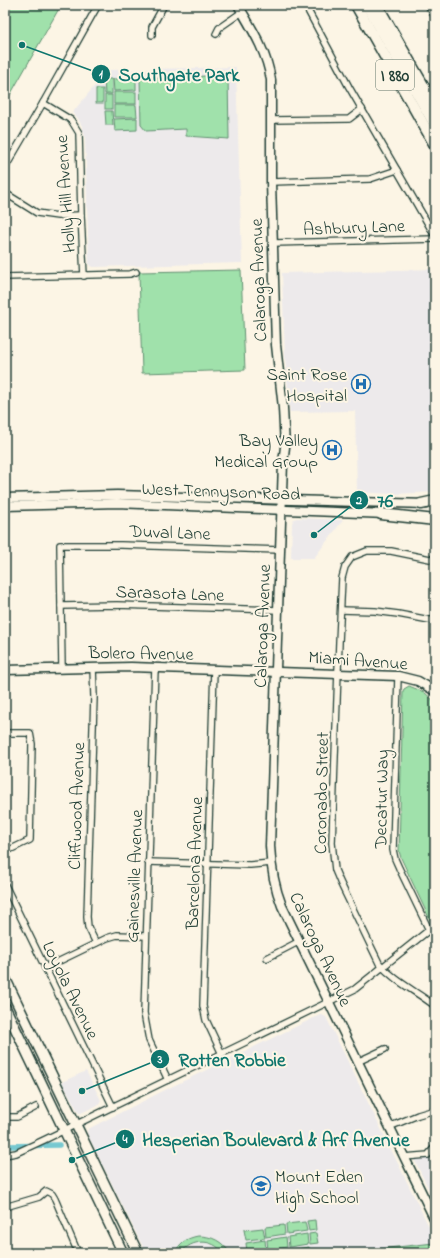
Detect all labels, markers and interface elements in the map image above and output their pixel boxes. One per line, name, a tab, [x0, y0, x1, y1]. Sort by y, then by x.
callout: Southgate Park	[91, 59, 248, 90]
road number: I 880	[376, 60, 414, 90]
text: Southgate Park	[118, 63, 240, 92]
text: 1	[99, 66, 103, 84]
street label: Holly Hill Avenue	[50, 133, 84, 254]
street label: Ashbury Lane	[303, 214, 406, 244]
street label: Calaroga Avenue	[245, 217, 276, 342]
place label: Saint Rose Hospital	[267, 363, 348, 410]
hospital icon: Saint Rose Hospital	[350, 373, 372, 395]
place label: Bay Valley Medical Group	[214, 429, 318, 476]
hospital icon: Bay Valley Medical Group	[321, 439, 343, 461]
street label: West Tennyson Road	[141, 477, 301, 509]
callout: 76	[349, 485, 401, 516]
text: 76	[377, 489, 394, 516]
text: 2	[355, 492, 362, 510]
street label: Duval Lane	[128, 520, 212, 548]
street label: Calaroga Avenue	[249, 563, 280, 688]
street label: Sarasota Lane	[115, 580, 226, 610]
street label: Bolero Avenue	[87, 641, 195, 669]
street label: Miami Avenue	[307, 646, 409, 678]
street label: Coronado Street	[309, 732, 337, 854]
street label: Cliffwood Avenue	[63, 741, 93, 870]
street label: Decatur Way	[369, 749, 397, 850]
street label: Barcelona Avenue	[181, 795, 211, 931]
street label: Gainesville Avenue	[121, 808, 151, 943]
street label: Calaroga Avenue	[280, 888, 357, 1013]
street label: Loyola Avenue	[34, 937, 105, 1045]
callout: Rotten Robbie	[150, 1043, 293, 1074]
text: Rotten Robbie	[178, 1048, 286, 1075]
text: 3	[157, 1051, 163, 1069]
callout: Hesperian Boulevard & Arf Avenue	[115, 1123, 418, 1154]
text: Hesperian Boulevard & Arf Avenue	[142, 1128, 410, 1155]
text: 4	[122, 1131, 128, 1149]
place label: Mount Eden High School	[275, 1165, 363, 1213]
school or university icon: Mount Eden High School	[250, 1175, 272, 1197]

